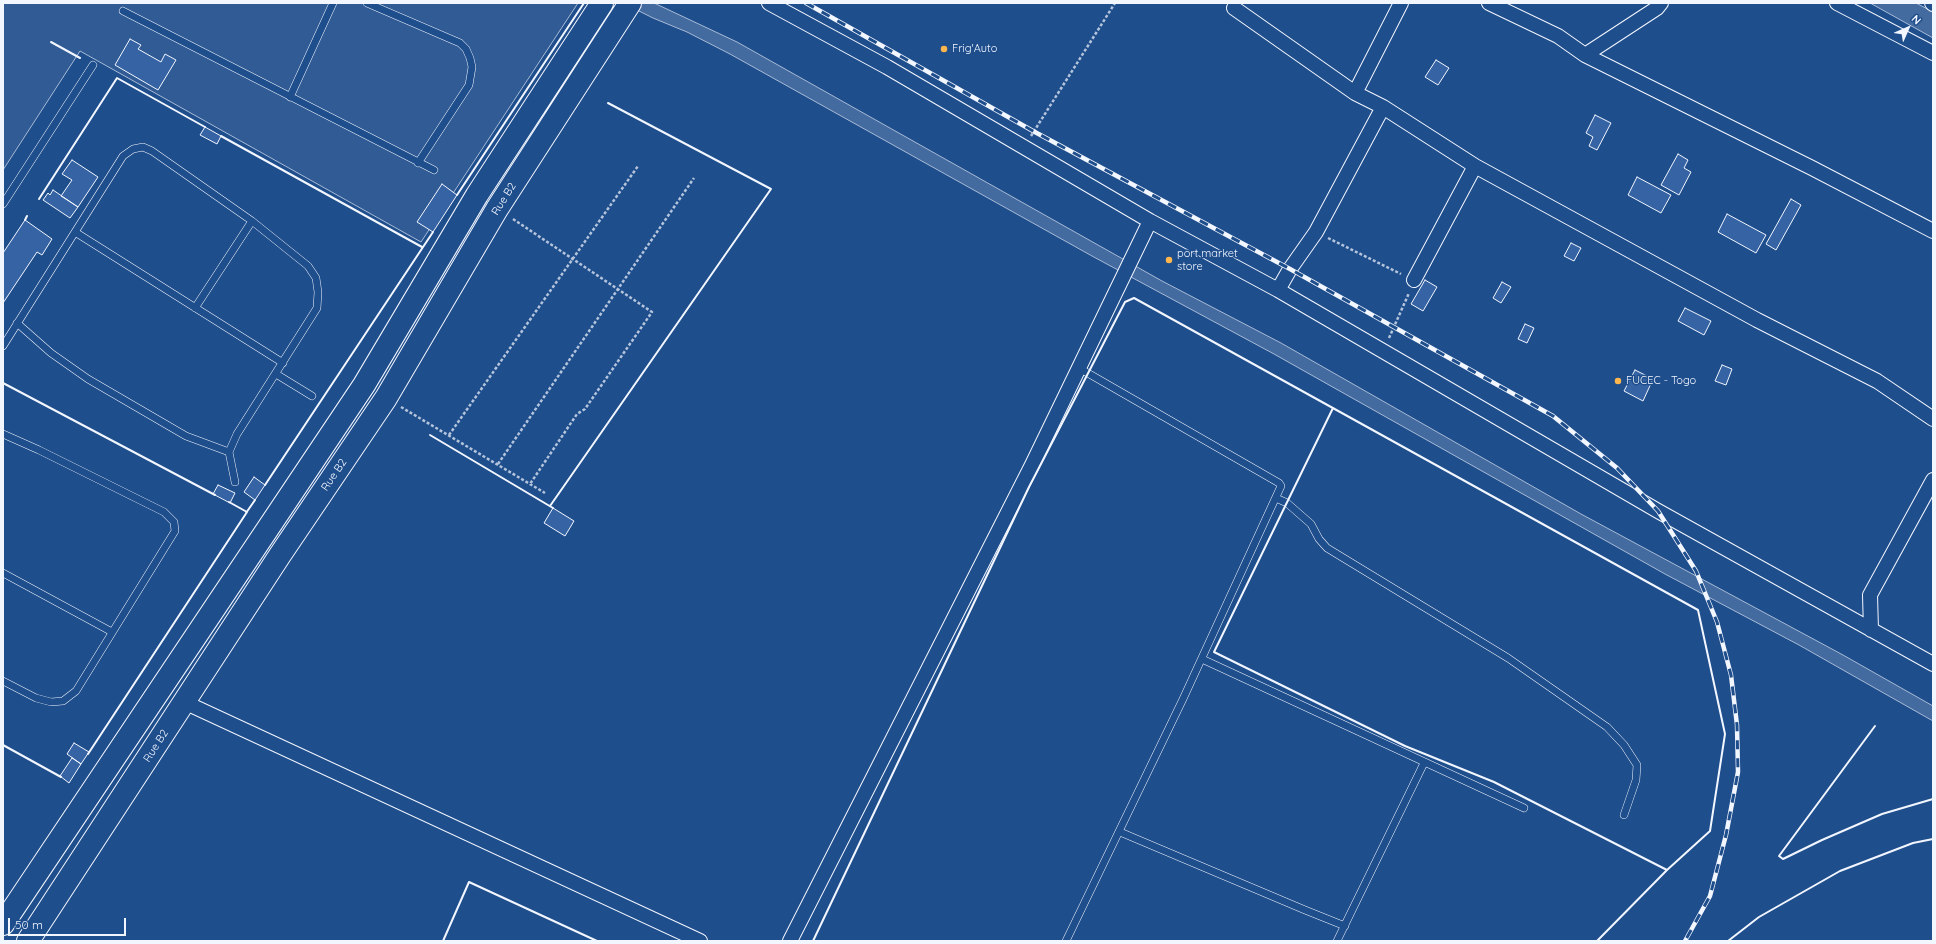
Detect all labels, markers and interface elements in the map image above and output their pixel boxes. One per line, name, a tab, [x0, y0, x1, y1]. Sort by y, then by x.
north arrow	[1888, 8, 1928, 48]
text: N	[1909, 12, 1924, 27]
place label: Frig'Auto	[952, 42, 997, 56]
marker: Frig'Auto	[939, 44, 949, 54]
street label: Rue B2	[489, 180, 519, 218]
place label: port market store	[1177, 247, 1238, 273]
marker: port market store	[1164, 255, 1174, 265]
place label: FUCEC - Togo	[1626, 374, 1696, 388]
marker: FUCEC - Togo	[1613, 376, 1623, 386]
street label: Rue B2	[318, 456, 350, 494]
street label: Rue B2	[141, 727, 171, 765]
scale bar	[10, 910, 128, 936]
text: 50 m	[15, 917, 43, 932]

